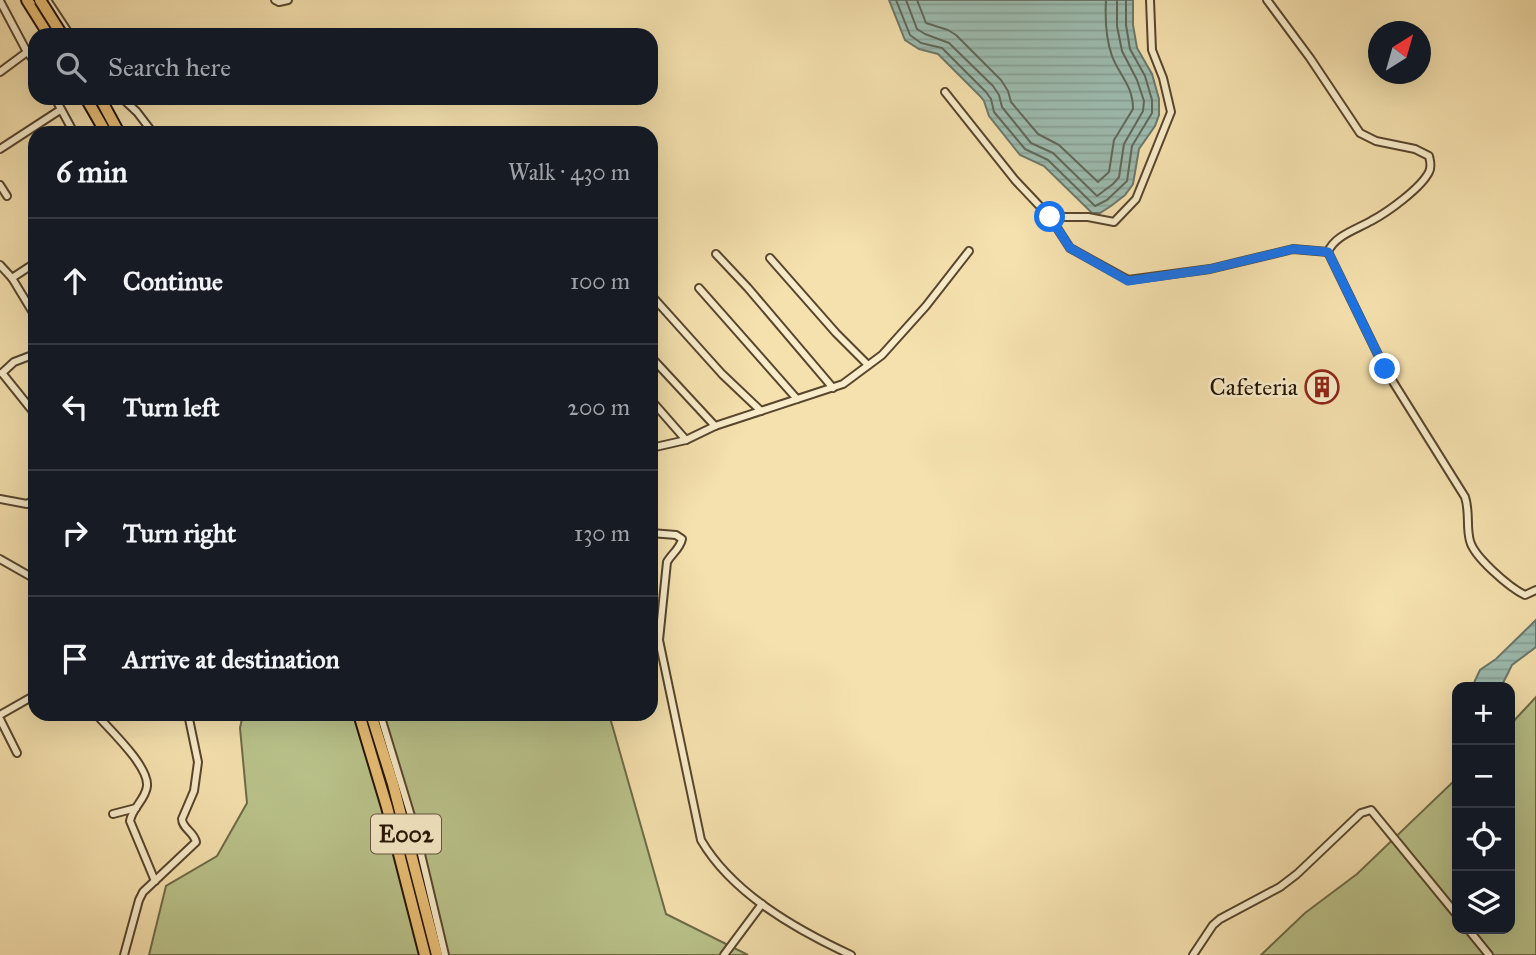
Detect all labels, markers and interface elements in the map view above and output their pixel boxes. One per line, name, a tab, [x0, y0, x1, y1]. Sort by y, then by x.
north arrow	[1368, 21, 1431, 84]
search box	[28, 28, 658, 105]
icon: search	[52, 48, 90, 86]
text: Search here	[108, 51, 231, 83]
text: 6 min	[56, 154, 128, 190]
text: Walk · 430 m	[508, 158, 630, 186]
route start	[1034, 201, 1065, 232]
icon: ahead	[56, 262, 94, 300]
text: Continue	[123, 265, 223, 297]
text: 100 m	[570, 267, 630, 295]
route end	[1369, 353, 1400, 384]
building icon: Cafeteria	[1303, 368, 1341, 406]
place label: Cafeteria	[1209, 372, 1299, 402]
icon: left	[56, 388, 94, 426]
text: Turn left	[123, 391, 219, 423]
text: 200 m	[568, 393, 630, 421]
icon: right	[56, 514, 94, 552]
text: Turn right	[123, 517, 236, 549]
text: 130 m	[574, 519, 630, 547]
icon: arrive	[56, 640, 94, 678]
text: Arrive at destination	[123, 643, 340, 675]
map controls	[1452, 682, 1515, 934]
button: +	[1452, 682, 1515, 745]
button: −	[1452, 745, 1515, 808]
button: locate	[1452, 808, 1515, 871]
road number: E002	[371, 814, 441, 854]
button: layers	[1452, 871, 1515, 934]

